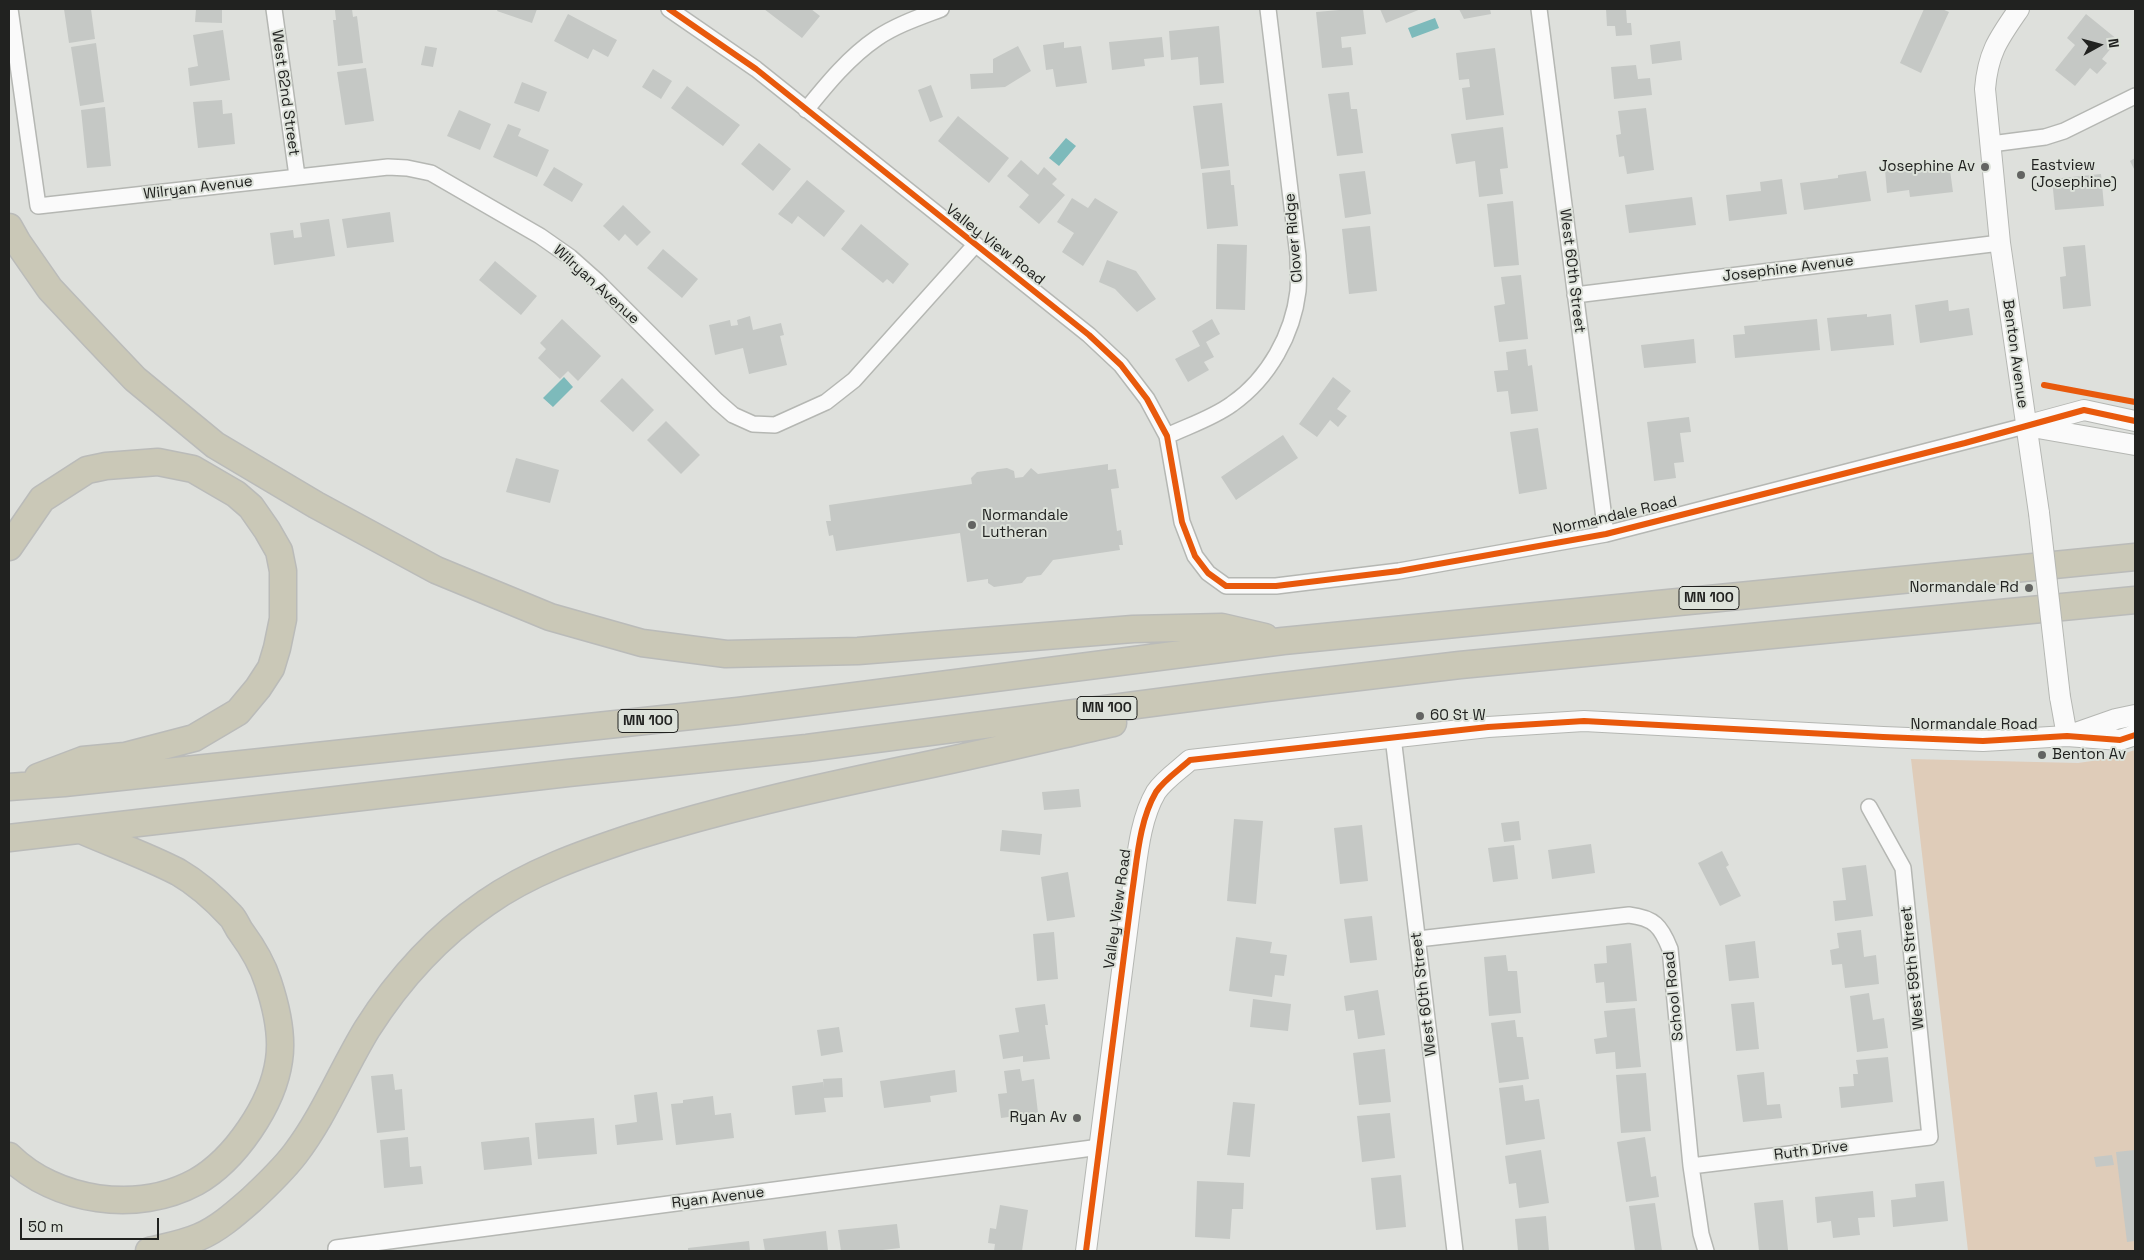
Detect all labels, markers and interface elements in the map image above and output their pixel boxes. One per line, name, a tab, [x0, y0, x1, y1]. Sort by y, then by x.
north arrow	[2074, 20, 2124, 70]
street label: West 62nd Street	[267, 29, 303, 157]
text: N	[2104, 37, 2123, 49]
place label: Eastview (Josephine)	[2031, 157, 2117, 192]
place label: Josephine Av	[1879, 158, 1975, 176]
marker: Josephine Av	[1979, 161, 1991, 173]
marker: Eastview (Josephine)	[2015, 169, 2027, 181]
street label: Wilryan Avenue	[142, 172, 254, 204]
street label: Clover Ridge	[1281, 193, 1307, 283]
street label: Valley View Road	[942, 201, 1048, 289]
street label: West 60th Street	[1555, 208, 1589, 334]
street label: Wilryan Avenue	[549, 242, 643, 328]
street label: Josephine Avenue	[1721, 252, 1855, 286]
street label: Benton Avenue	[1998, 298, 2032, 410]
street label: Normandale Road	[1551, 493, 1679, 539]
place label: Normandale Lutheran	[982, 507, 1068, 542]
marker: Normandale Lutheran	[966, 519, 978, 531]
place label: Normandale Rd	[1910, 579, 2019, 597]
marker: Normandale Rd	[2023, 582, 2035, 594]
road number: MN 100	[1679, 586, 1739, 610]
road number: MN 100	[1077, 696, 1137, 720]
place label: 60 St W	[1430, 707, 1486, 725]
road number: MN 100	[618, 709, 678, 732]
marker: 60 St W	[1414, 710, 1426, 722]
street label: Normandale Road	[1910, 716, 2038, 734]
place label: Benton Av	[2052, 746, 2126, 764]
marker: Benton Av	[2036, 749, 2048, 761]
street label: Valley View Road	[1101, 848, 1135, 970]
street label: West 59th Street	[1898, 905, 1928, 1031]
street label: West 60th Street	[1407, 931, 1441, 1057]
street label: School Road	[1660, 950, 1688, 1042]
place label: Ryan Av	[1009, 1109, 1067, 1127]
marker: Ryan Av	[1071, 1112, 1083, 1124]
street label: Ruth Drive	[1773, 1138, 1849, 1164]
street label: Ryan Avenue	[671, 1183, 765, 1213]
scale bar	[22, 1208, 161, 1240]
text: 50 m	[28, 1217, 63, 1236]

